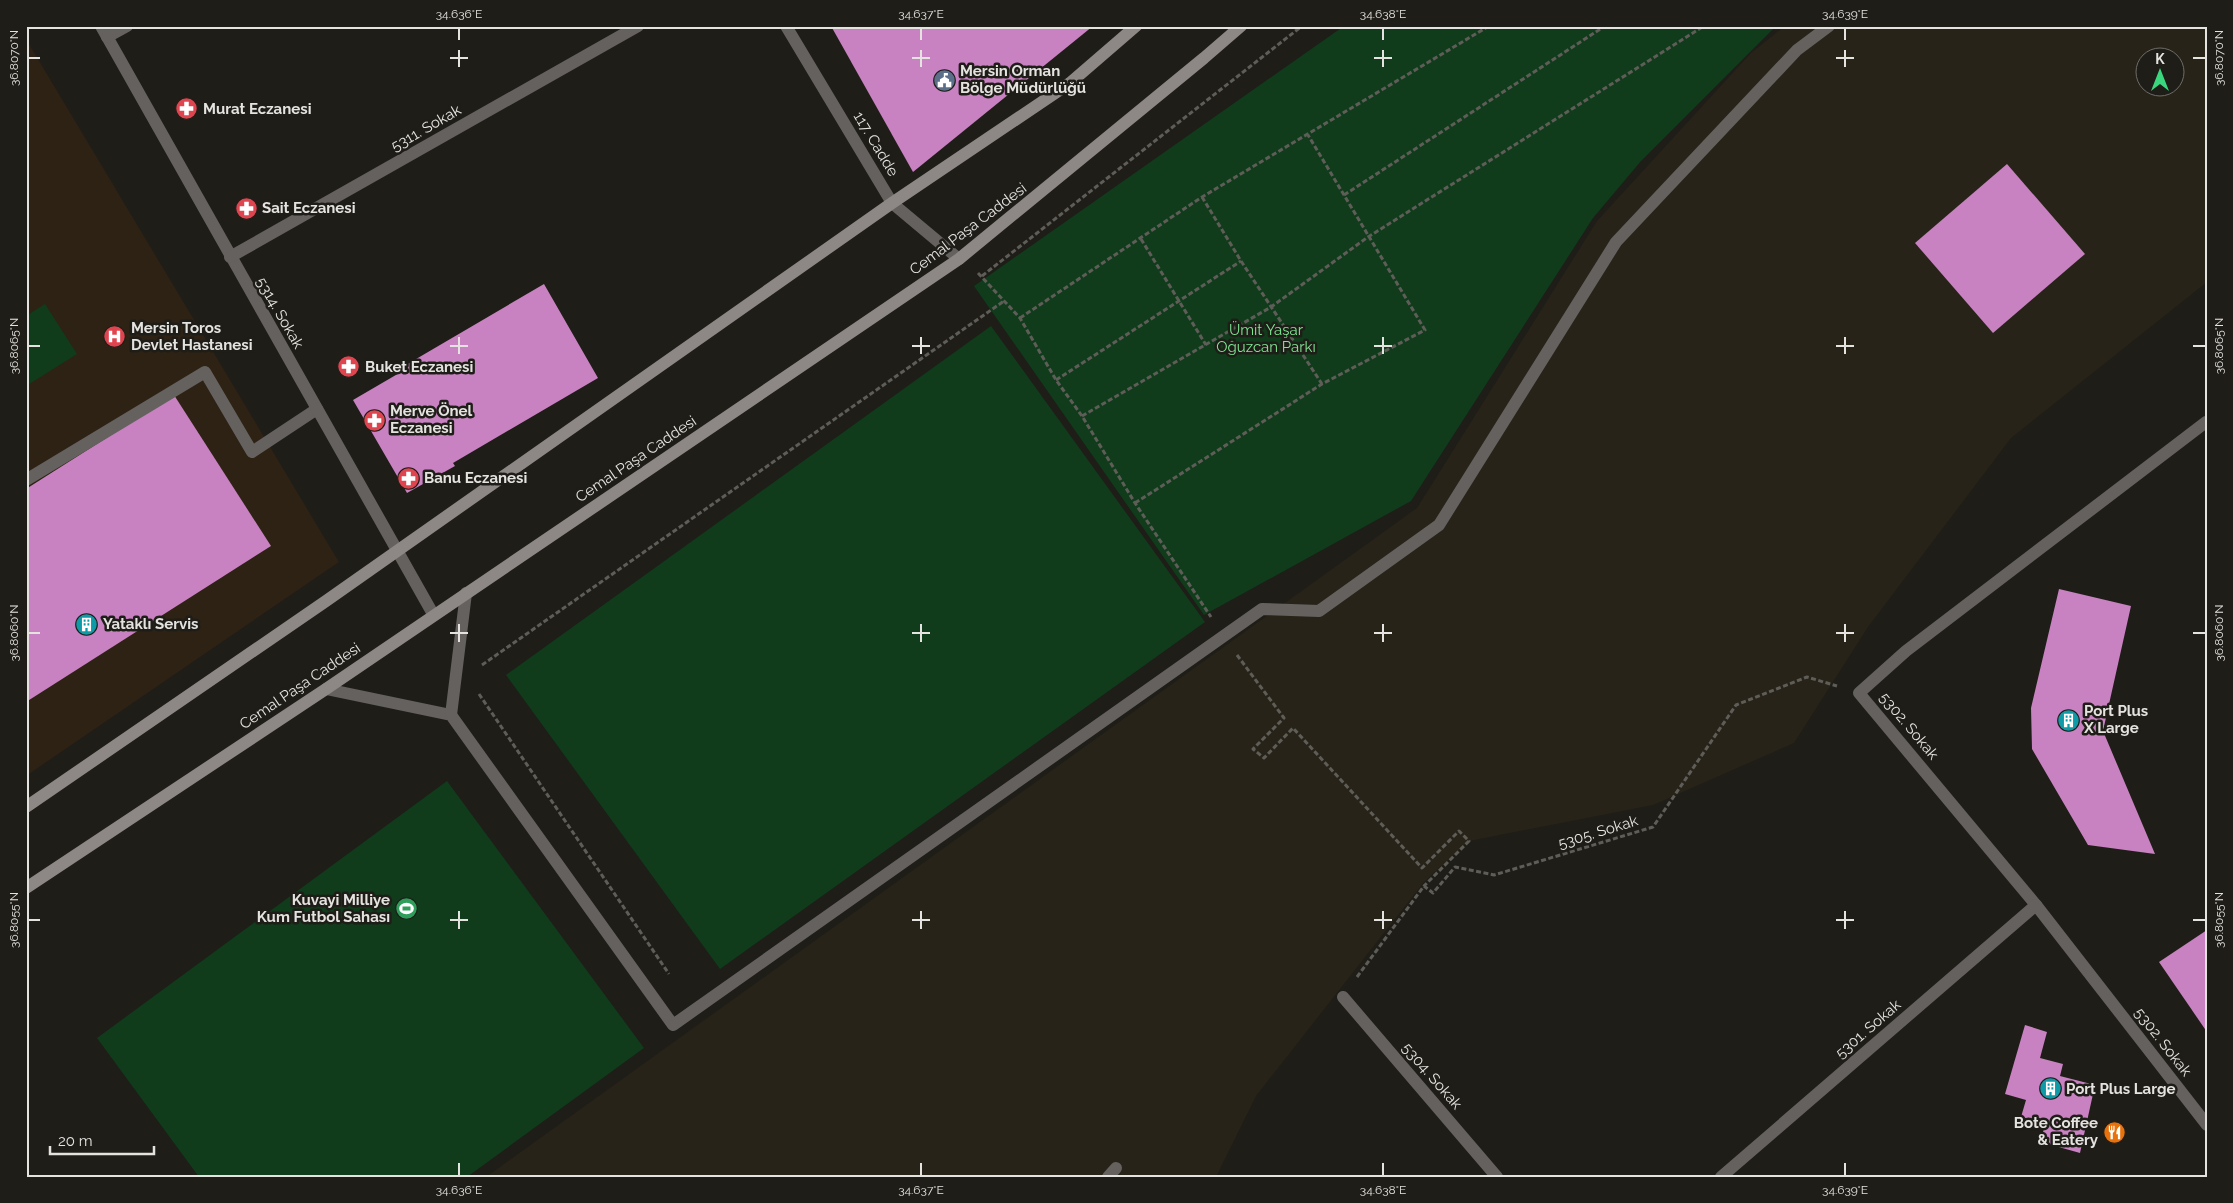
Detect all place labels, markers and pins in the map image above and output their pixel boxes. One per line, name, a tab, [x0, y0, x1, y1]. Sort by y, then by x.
place label: Mersin Orman Bölge Müdürlüğü	[960, 62, 1086, 97]
public building icon: Mersin Orman Bölge Müdürlüğü	[932, 68, 956, 92]
pharmacy icon: Murat Eczanesi	[175, 97, 199, 121]
place label: Murat Eczanesi	[203, 100, 312, 118]
pharmacy icon: Sait Eczanesi	[234, 196, 258, 220]
place label: Sait Eczanesi	[262, 199, 356, 217]
place label: Mersin Toros Devlet Hastanesi	[131, 319, 252, 354]
hospital icon: Mersin Toros Devlet Hastanesi	[103, 325, 127, 349]
pharmacy icon: Buket Eczanesi	[337, 355, 361, 379]
place label: Buket Eczanesi	[365, 358, 473, 376]
place label: Merve Önel Eczanesi	[390, 402, 473, 437]
pharmacy icon: Merve Önel Eczanesi	[362, 408, 386, 432]
pharmacy icon: Banu Eczanesi	[396, 466, 420, 490]
place label: Banu Eczanesi	[424, 469, 527, 487]
building icon: Yataklı Servis	[75, 612, 99, 636]
place label: Yataklı Servis	[103, 615, 199, 633]
place label: Port Plus X Large	[2083, 702, 2148, 737]
building icon: Port Plus X Large	[2056, 708, 2080, 732]
place label: Kuvayi Milliye Kum Futbol Sahası	[257, 891, 390, 926]
sports icon: Kuvayi Milliye Kum Futbol Sahası	[394, 897, 418, 921]
building icon: Port Plus Large	[2038, 1077, 2062, 1101]
place label: Port Plus Large	[2066, 1080, 2175, 1098]
place label: Bote Coffee & Eatery	[2014, 1114, 2099, 1149]
restaurant icon: Bote Coffee & Eatery	[2102, 1120, 2126, 1144]

